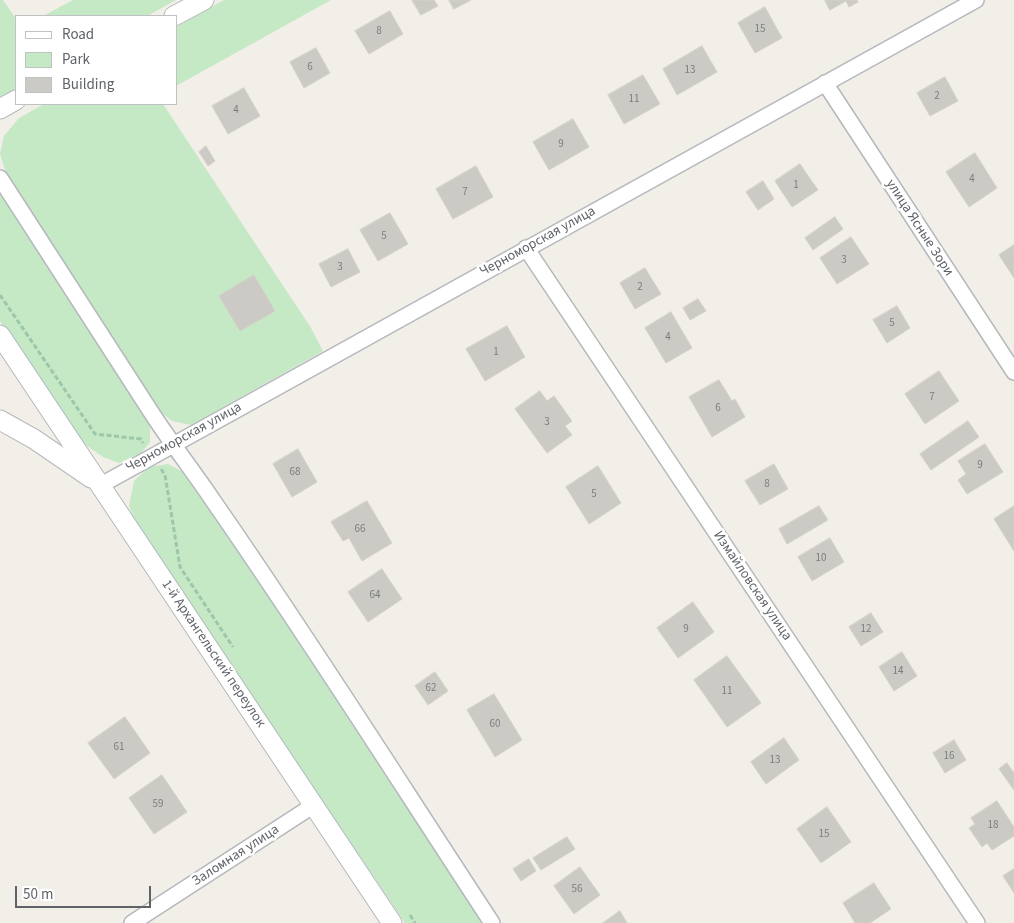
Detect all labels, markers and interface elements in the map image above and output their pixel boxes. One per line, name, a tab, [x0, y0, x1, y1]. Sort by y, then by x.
legend	[15, 15, 178, 105]
house number: 15	[755, 23, 765, 37]
text: Road	[62, 24, 94, 45]
house number: 8	[376, 25, 382, 39]
text: Park	[62, 49, 90, 70]
house number: 6	[307, 61, 313, 75]
house number: 13	[685, 64, 695, 78]
text: Building	[62, 74, 114, 95]
house number: 2	[934, 90, 940, 104]
house number: 11	[629, 93, 639, 107]
house number: 4	[233, 104, 239, 118]
house number: 9	[558, 138, 564, 152]
house number: 4	[969, 173, 975, 187]
street label: улица Ясные Зори	[881, 176, 957, 280]
house number: 1	[793, 179, 799, 193]
house number: 7	[462, 186, 468, 200]
street label: Черноморская улица	[477, 203, 599, 281]
house number: 5	[381, 230, 387, 244]
house number: 3	[841, 254, 847, 268]
house number: 3	[337, 261, 343, 275]
house number: 2	[637, 281, 643, 295]
house number: 5	[889, 317, 895, 331]
house number: 4	[665, 331, 671, 345]
house number: 1	[493, 346, 499, 360]
house number: 7	[929, 391, 935, 405]
street label: Черноморская улица	[123, 399, 245, 477]
house number: 6	[715, 402, 721, 416]
house number: 3	[544, 416, 550, 430]
house number: 9	[977, 459, 983, 473]
house number: 68	[290, 466, 300, 480]
house number: 8	[764, 478, 770, 492]
house number: 5	[591, 488, 597, 502]
house number: 66	[355, 523, 365, 537]
street label: Измайловская улица	[709, 528, 795, 644]
house number: 10	[816, 552, 826, 566]
street label: 1-й Архангельский переулок	[157, 577, 269, 731]
house number: 64	[370, 589, 380, 603]
house number: 9	[683, 623, 689, 637]
house number: 12	[861, 623, 871, 637]
house number: 14	[893, 665, 903, 679]
house number: 62	[426, 682, 436, 696]
house number: 11	[722, 685, 732, 699]
house number: 60	[490, 718, 500, 732]
house number: 61	[114, 741, 124, 755]
house number: 16	[944, 750, 954, 764]
house number: 13	[770, 754, 780, 768]
house number: 59	[153, 798, 163, 812]
house number: 18	[988, 819, 998, 833]
street label: Заломная улица	[189, 822, 283, 890]
house number: 15	[819, 828, 829, 842]
scale bar	[18, 876, 154, 908]
house number: 56	[572, 883, 582, 897]
text: 50 m	[23, 884, 53, 905]

